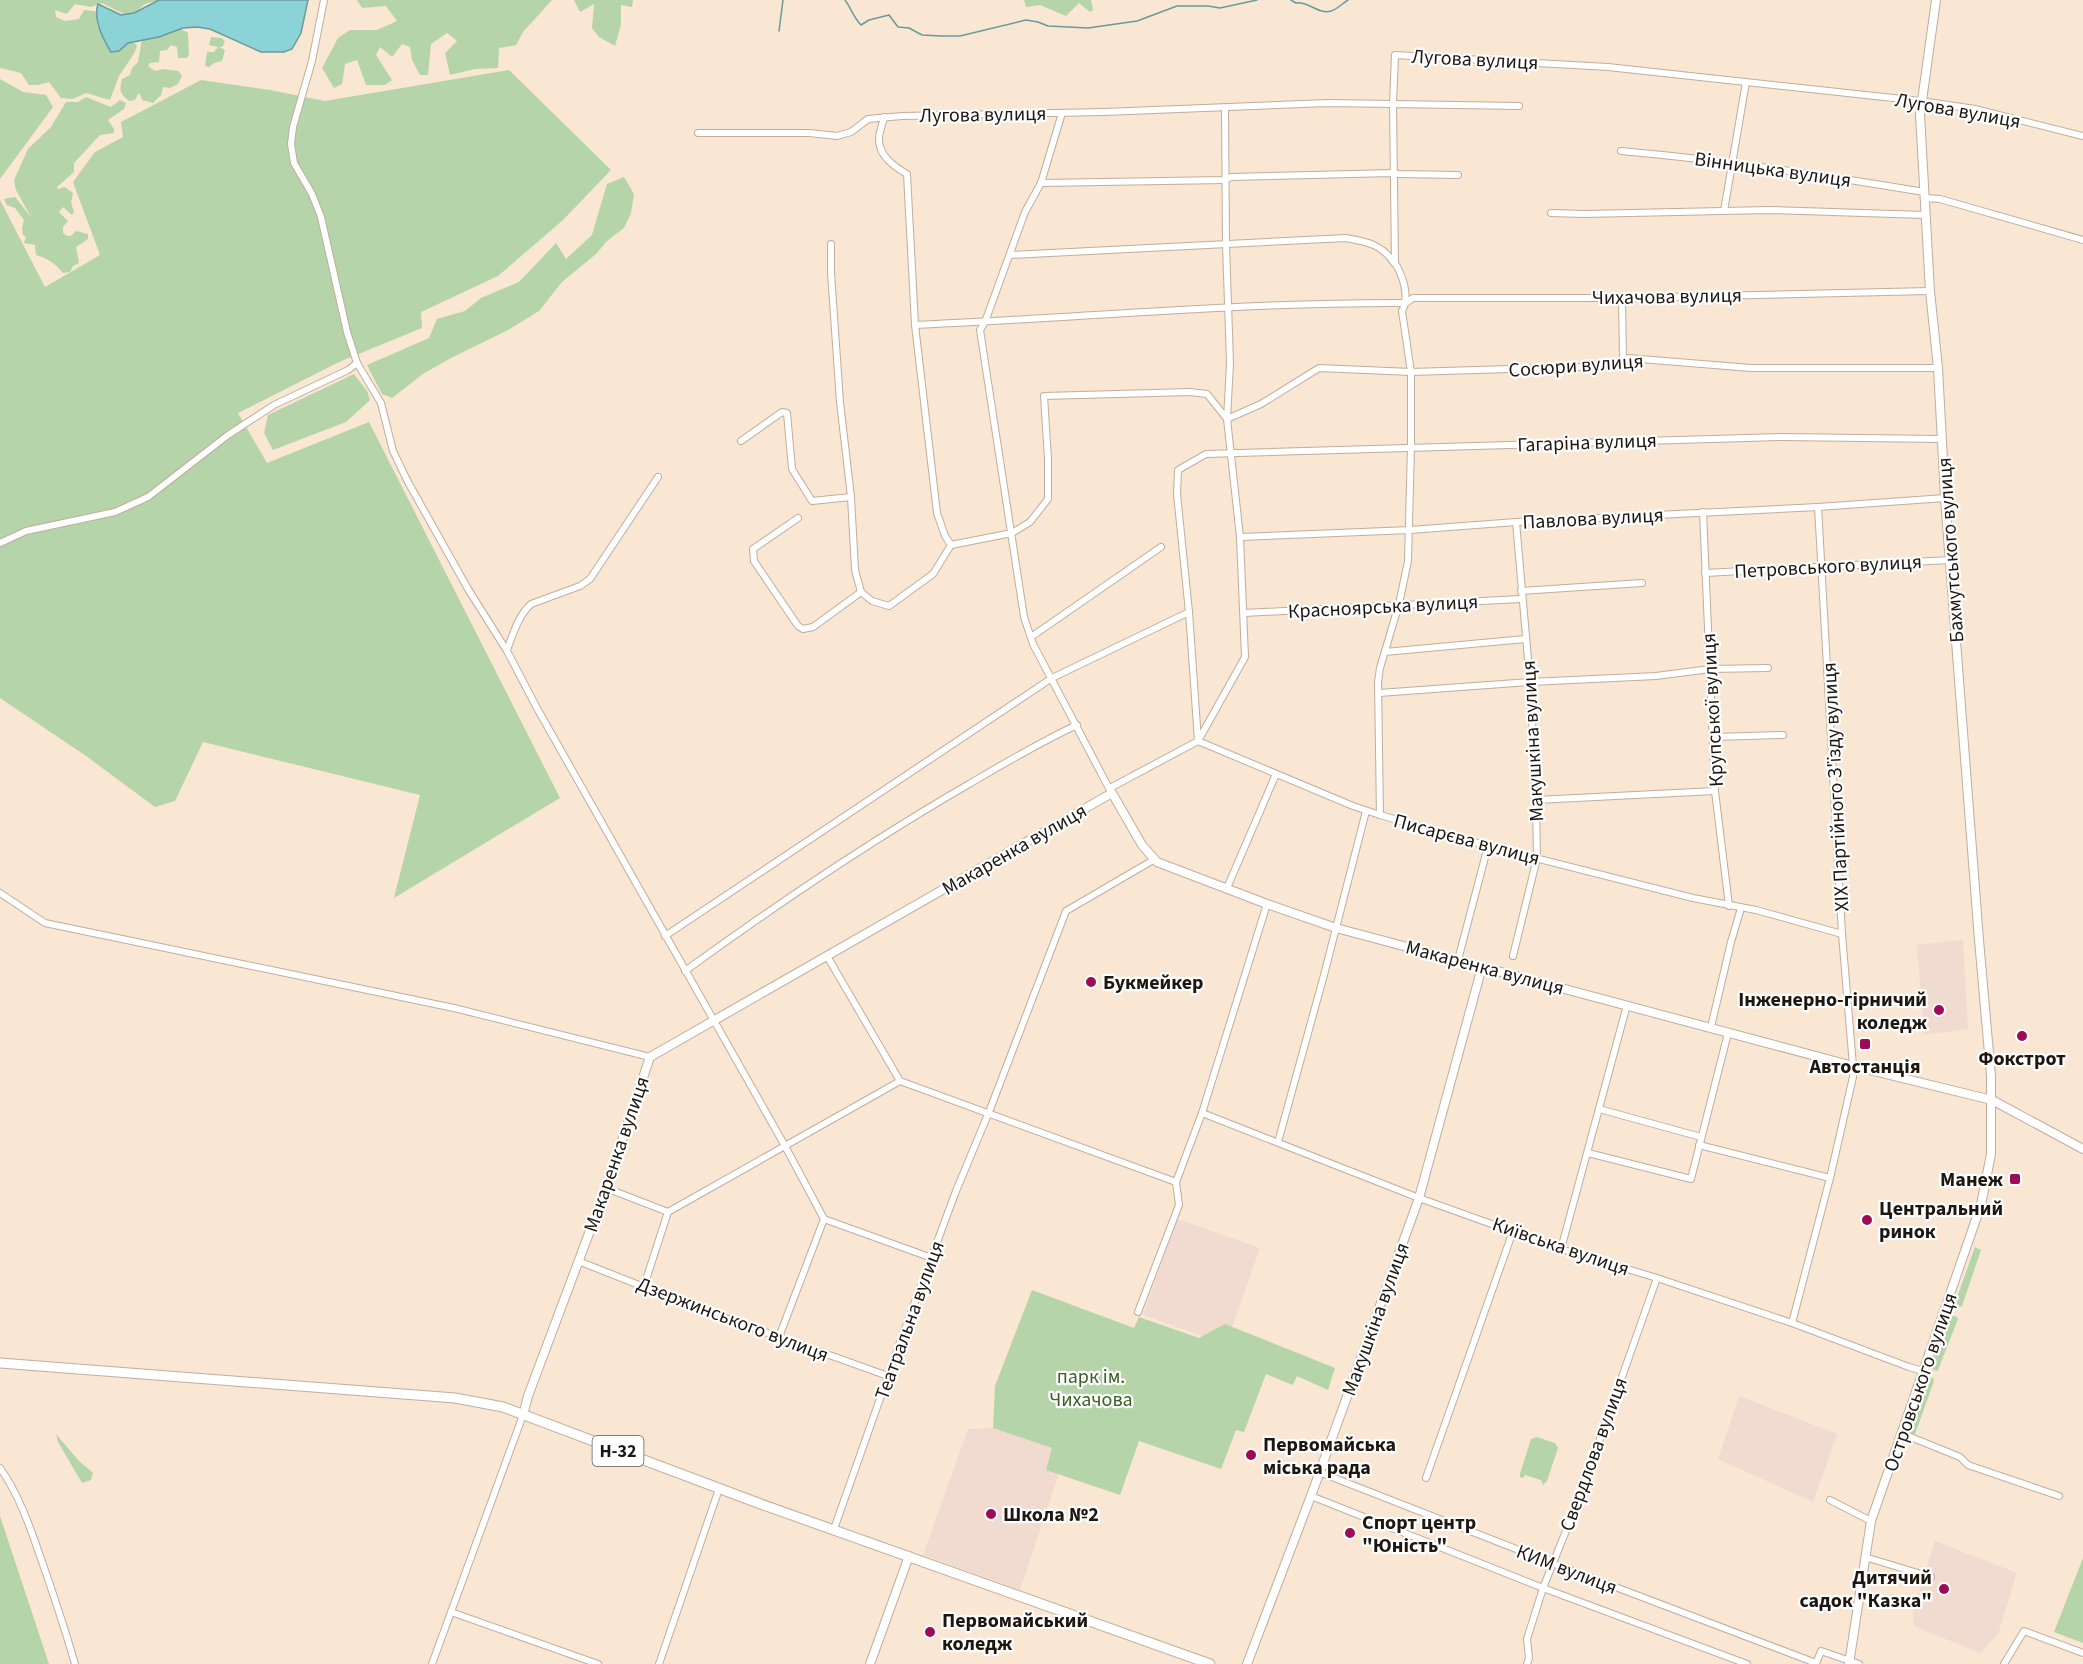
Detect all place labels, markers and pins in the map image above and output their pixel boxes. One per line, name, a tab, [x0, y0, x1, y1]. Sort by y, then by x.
place label: Букмейкер	[1103, 969, 1204, 997]
marker: Букмейкер	[1084, 975, 1098, 989]
place label: Інженерно-гірничий коледж	[1738, 986, 1928, 1037]
marker: Інженерно-гірничий коледж	[1932, 1003, 1946, 1017]
marker: Фокстрот	[2015, 1029, 2029, 1043]
marker: Автостанція	[1858, 1037, 1872, 1051]
place label: Фокстрот	[1978, 1045, 2066, 1073]
place label: Автостанція	[1808, 1053, 1921, 1081]
place label: Манеж	[1940, 1166, 2004, 1194]
marker: Манеж	[2008, 1172, 2022, 1186]
place label: Центральний ринок	[1879, 1195, 2003, 1246]
marker: Центральний ринок	[1860, 1213, 1874, 1227]
place label: Первомайська міська рада	[1263, 1431, 1396, 1482]
marker: Первомайська міська рада	[1244, 1448, 1258, 1462]
place label: Школа №2	[1003, 1501, 1099, 1529]
marker: Школа №2	[984, 1507, 998, 1521]
place label: Спорт центр "Юність"	[1362, 1509, 1476, 1560]
marker: Спорт центр "Юність"	[1343, 1526, 1357, 1540]
place label: Дитячий садок "Казка"	[1799, 1564, 1932, 1615]
marker: Дитячий садок "Казка"	[1937, 1582, 1951, 1596]
place label: Первомайський коледж	[942, 1607, 1088, 1658]
marker: Первомайський коледж	[923, 1625, 937, 1639]

